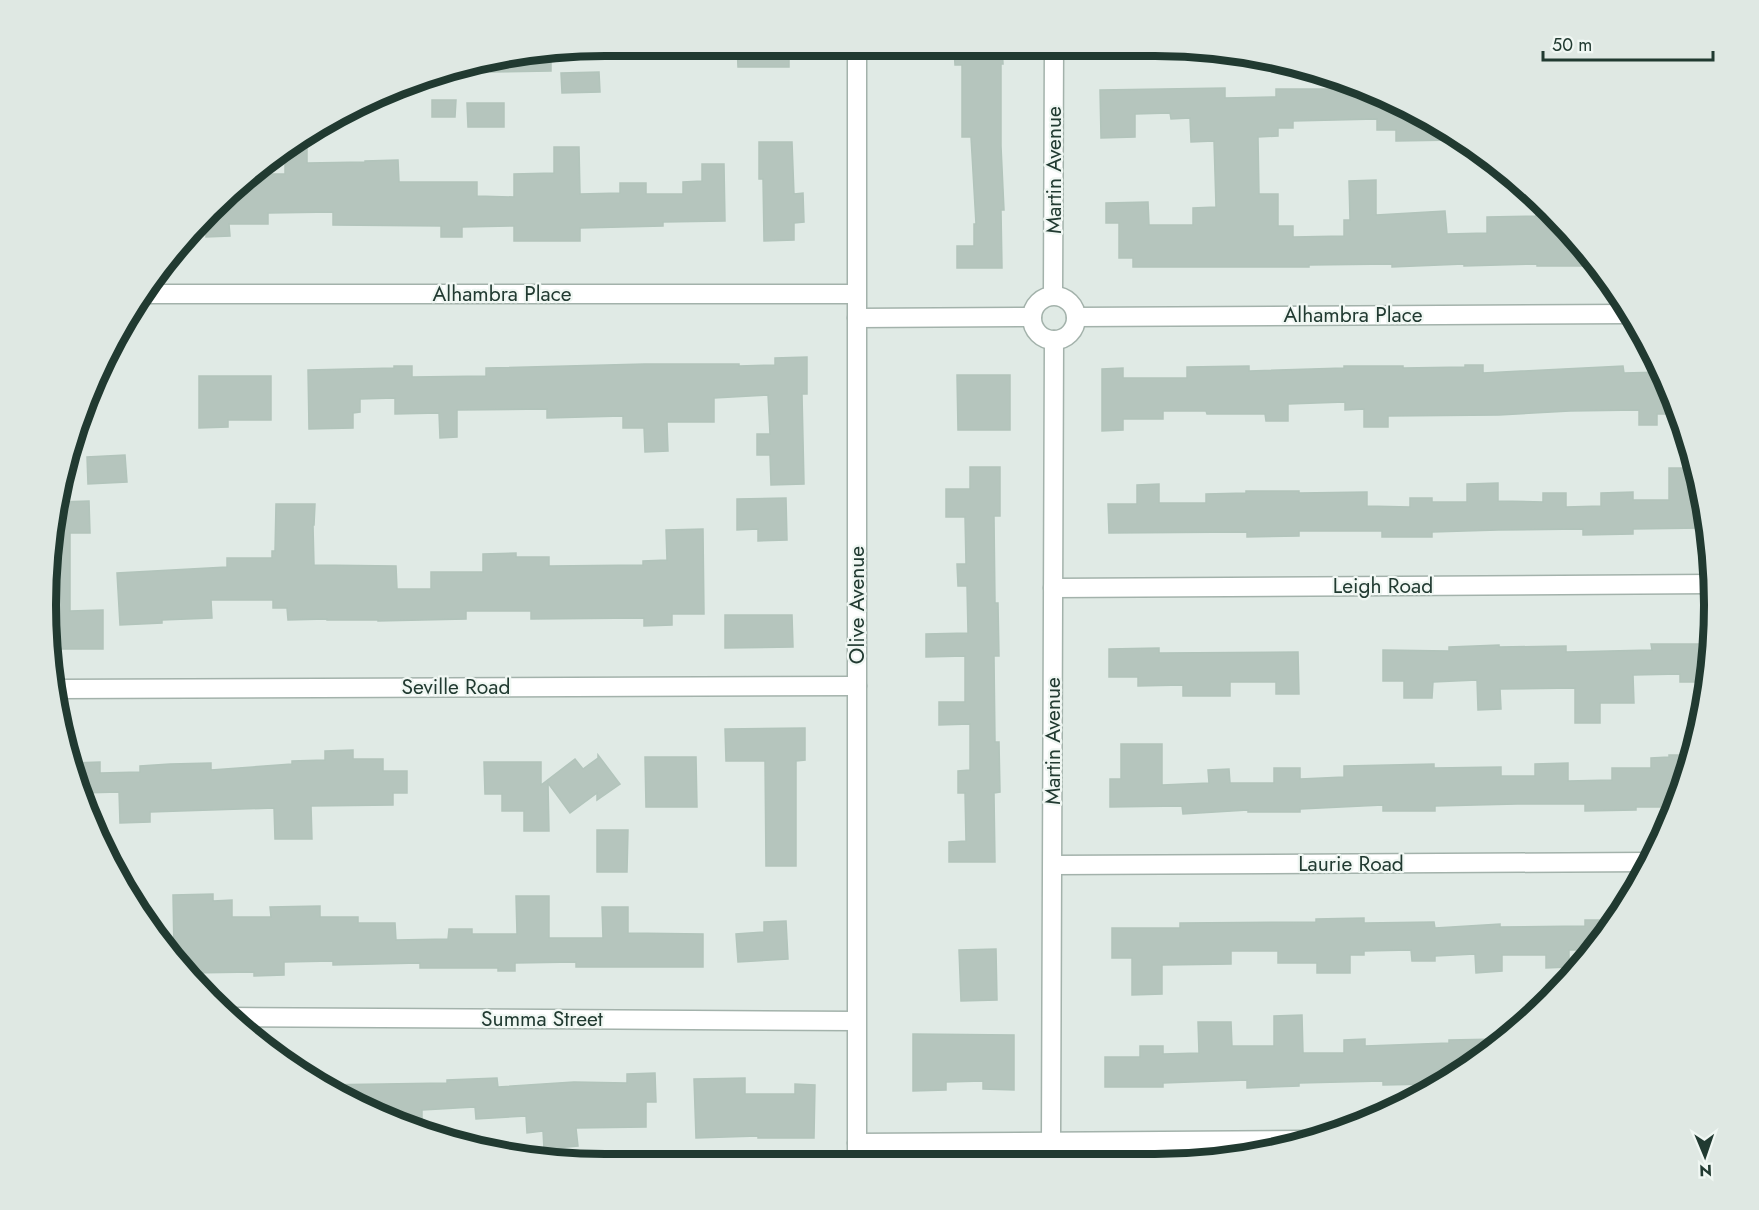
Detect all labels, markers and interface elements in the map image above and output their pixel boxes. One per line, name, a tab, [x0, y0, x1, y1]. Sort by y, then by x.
scale bar	[1543, 24, 1712, 62]
text: 50 m	[1552, 32, 1592, 58]
street label: Martin Avenue	[1039, 106, 1069, 234]
street label: Alhambra Place	[432, 279, 572, 309]
street label: Alhambra Place	[1283, 300, 1423, 330]
street label: Olive Avenue	[842, 546, 872, 664]
street label: Leigh Road	[1333, 571, 1433, 601]
street label: Seville Road	[402, 672, 510, 702]
street label: Martin Avenue	[1038, 677, 1068, 805]
street label: Laurie Road	[1298, 849, 1404, 879]
street label: Summa Street	[481, 1004, 603, 1034]
north arrow	[1675, 1126, 1735, 1186]
text: N	[1699, 1159, 1712, 1182]

